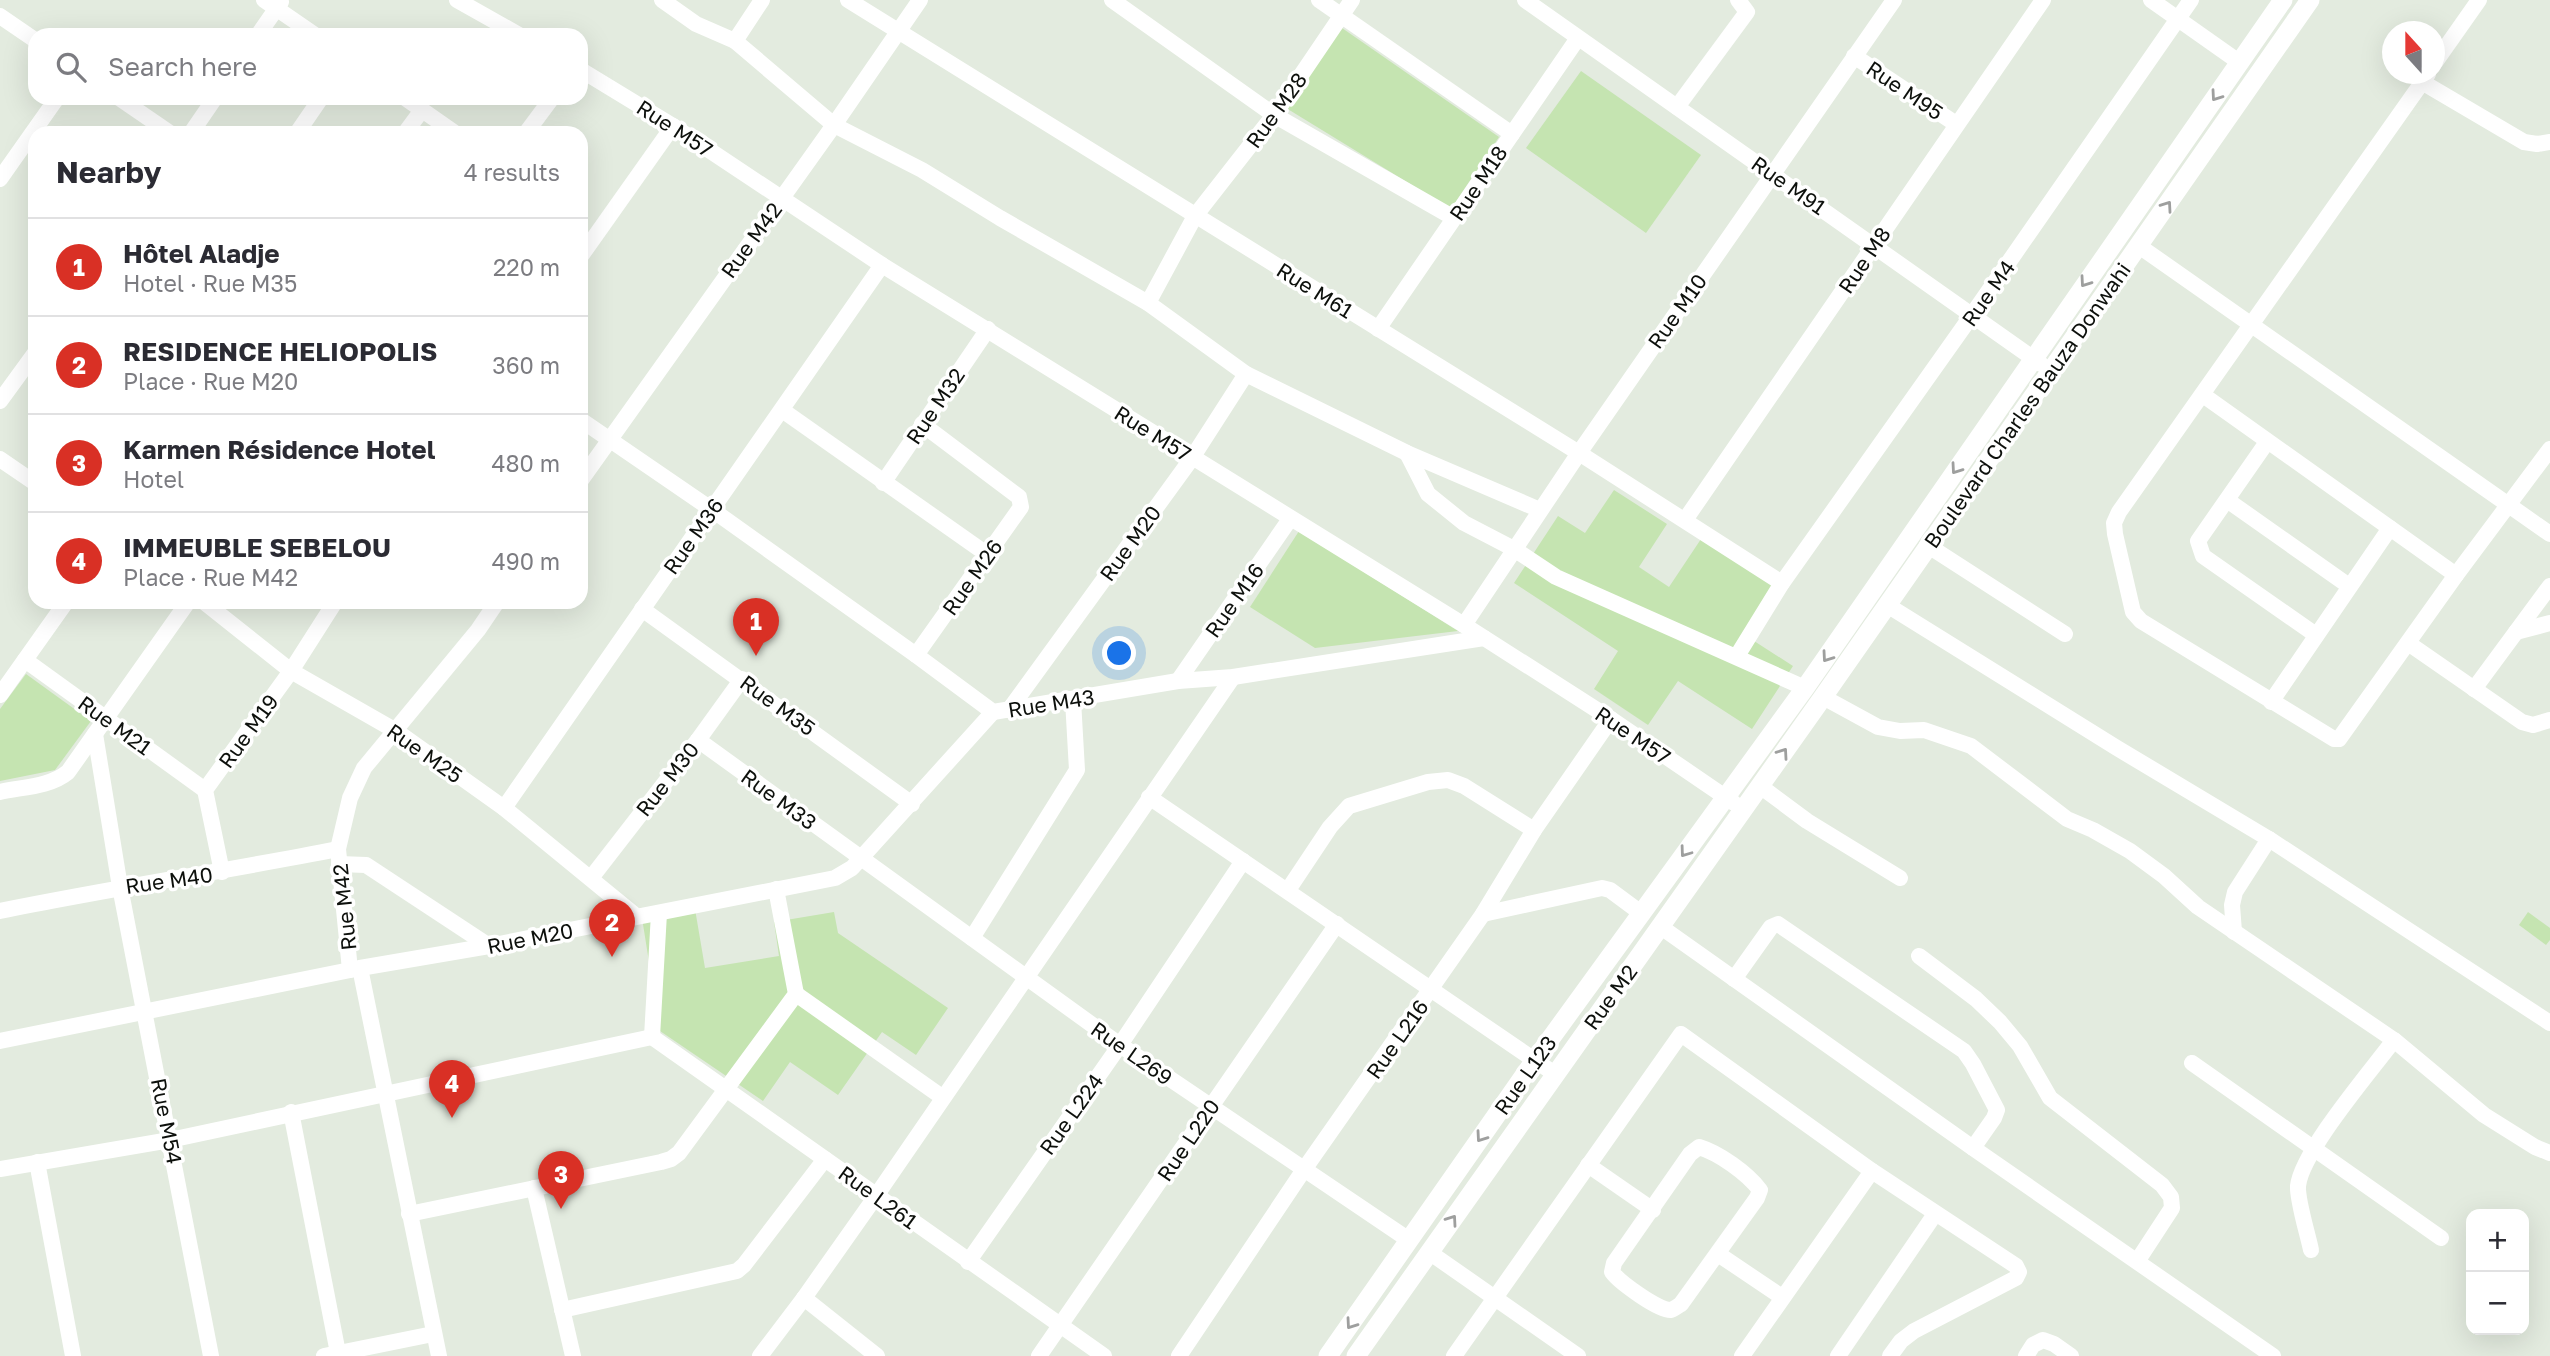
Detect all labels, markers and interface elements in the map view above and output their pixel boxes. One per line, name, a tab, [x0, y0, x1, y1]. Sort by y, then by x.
north arrow	[2382, 21, 2445, 84]
search box	[28, 28, 588, 105]
icon: search	[52, 48, 90, 86]
text: Search here	[108, 51, 257, 82]
street label: Rue M95	[1862, 55, 1948, 125]
street label: Rue M28	[1240, 67, 1312, 153]
one-way arrow	[2212, 88, 2224, 101]
street label: Rue M57	[632, 94, 718, 162]
street label: Rue M18	[1443, 140, 1513, 226]
street label: Rue M91	[1747, 150, 1831, 220]
text: Nearby	[56, 154, 161, 190]
text: 4 results	[464, 158, 560, 186]
street label: Rue M42	[715, 197, 787, 283]
one-way arrow	[2159, 201, 2171, 214]
street label: Rue M8	[1832, 222, 1896, 298]
text: Hôtel Aladje	[123, 238, 280, 269]
text: 1	[73, 253, 85, 281]
text: 220 m	[493, 253, 560, 281]
street label: Rue M4	[1956, 255, 2020, 331]
street label: Rue M61	[1272, 256, 1358, 324]
street label: Boulevard Charles Bauza Donwahi	[1918, 257, 2136, 553]
text: Hotel · Rue M35	[123, 269, 297, 297]
street label: Rue M10	[1642, 269, 1712, 353]
one-way arrow	[2081, 274, 2093, 287]
text: RESIDENCE HELIOPOLIS	[123, 336, 438, 367]
text: 2	[72, 351, 86, 379]
text: 360 m	[492, 351, 560, 379]
street label: Rue M32	[900, 363, 970, 449]
text: Place · Rue M20	[123, 367, 298, 395]
street label: Rue M57	[1110, 399, 1196, 467]
text: Karmen Résidence Hotel	[123, 434, 435, 465]
text: 3	[72, 449, 86, 477]
text: 480 m	[492, 449, 560, 477]
one-way arrow	[1952, 461, 1964, 474]
text: Hotel	[123, 465, 184, 493]
street label: Rue M36	[657, 493, 729, 579]
street label: Rue M20	[1094, 500, 1166, 586]
text: IMMEUBLE SEBELOU	[123, 532, 391, 563]
street label: Rue M26	[936, 534, 1008, 620]
text: 4	[72, 547, 86, 575]
text: 490 m	[492, 547, 560, 575]
street label: Rue M16	[1199, 558, 1269, 642]
text: Place · Rue M42	[123, 563, 298, 591]
pin: 1	[733, 598, 779, 656]
your location	[1102, 636, 1136, 670]
one-way arrow	[1823, 649, 1835, 662]
street label: Rue M35	[735, 669, 821, 741]
street label: Rue M43	[1006, 683, 1096, 723]
street label: Rue M19	[213, 689, 283, 773]
street label: Rue M21	[73, 690, 157, 760]
street label: Rue M57	[1590, 700, 1676, 770]
street label: Rue M25	[382, 718, 468, 788]
street label: Rue M30	[630, 737, 704, 821]
one-way arrow	[1775, 748, 1787, 761]
street label: Rue M33	[736, 763, 822, 835]
one-way arrow	[1681, 845, 1693, 857]
street label: Rue M40	[124, 861, 214, 899]
street label: Rue M42	[327, 862, 361, 952]
pin: 2	[589, 899, 635, 957]
street label: Rue M20	[485, 917, 575, 959]
street label: Rue M2	[1578, 959, 1642, 1035]
street label: Rue L216	[1360, 994, 1434, 1084]
street label: Rue L269	[1086, 1016, 1178, 1090]
street label: Rue L123	[1488, 1030, 1562, 1120]
pin: 4	[429, 1060, 475, 1118]
street label: Rue L224	[1034, 1068, 1108, 1160]
street label: Rue M54	[146, 1076, 188, 1166]
street label: Rue L220	[1151, 1094, 1225, 1186]
one-way arrow	[1477, 1129, 1489, 1142]
pin: 3	[538, 1151, 584, 1209]
street label: Rue L261	[834, 1160, 922, 1234]
map controls	[2466, 1209, 2529, 1335]
button: +	[2466, 1209, 2529, 1272]
one-way arrow	[1444, 1215, 1456, 1228]
button: −	[2466, 1272, 2529, 1335]
one-way arrow	[1347, 1316, 1359, 1329]

